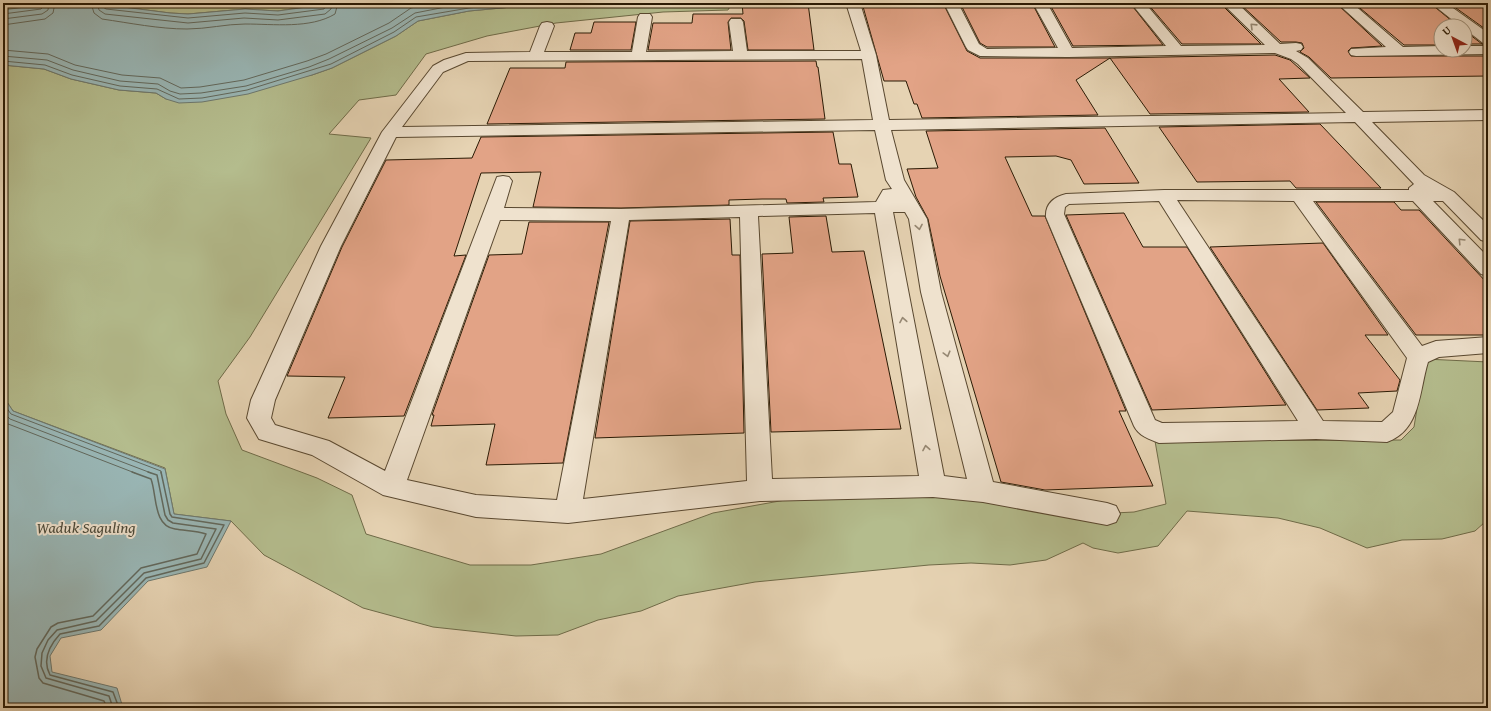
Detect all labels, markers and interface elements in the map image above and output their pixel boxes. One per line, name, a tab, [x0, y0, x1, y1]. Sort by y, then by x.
north arrow	[1433, 18, 1473, 58]
text: U	[1438, 22, 1455, 39]
one-way arrow	[1250, 23, 1258, 31]
one-way arrow	[914, 224, 923, 230]
one-way arrow	[1458, 238, 1466, 246]
one-way arrow	[900, 316, 908, 323]
one-way arrow	[942, 350, 951, 357]
one-way arrow	[922, 444, 931, 451]
water label: Waduk Saguling	[36, 515, 136, 539]

